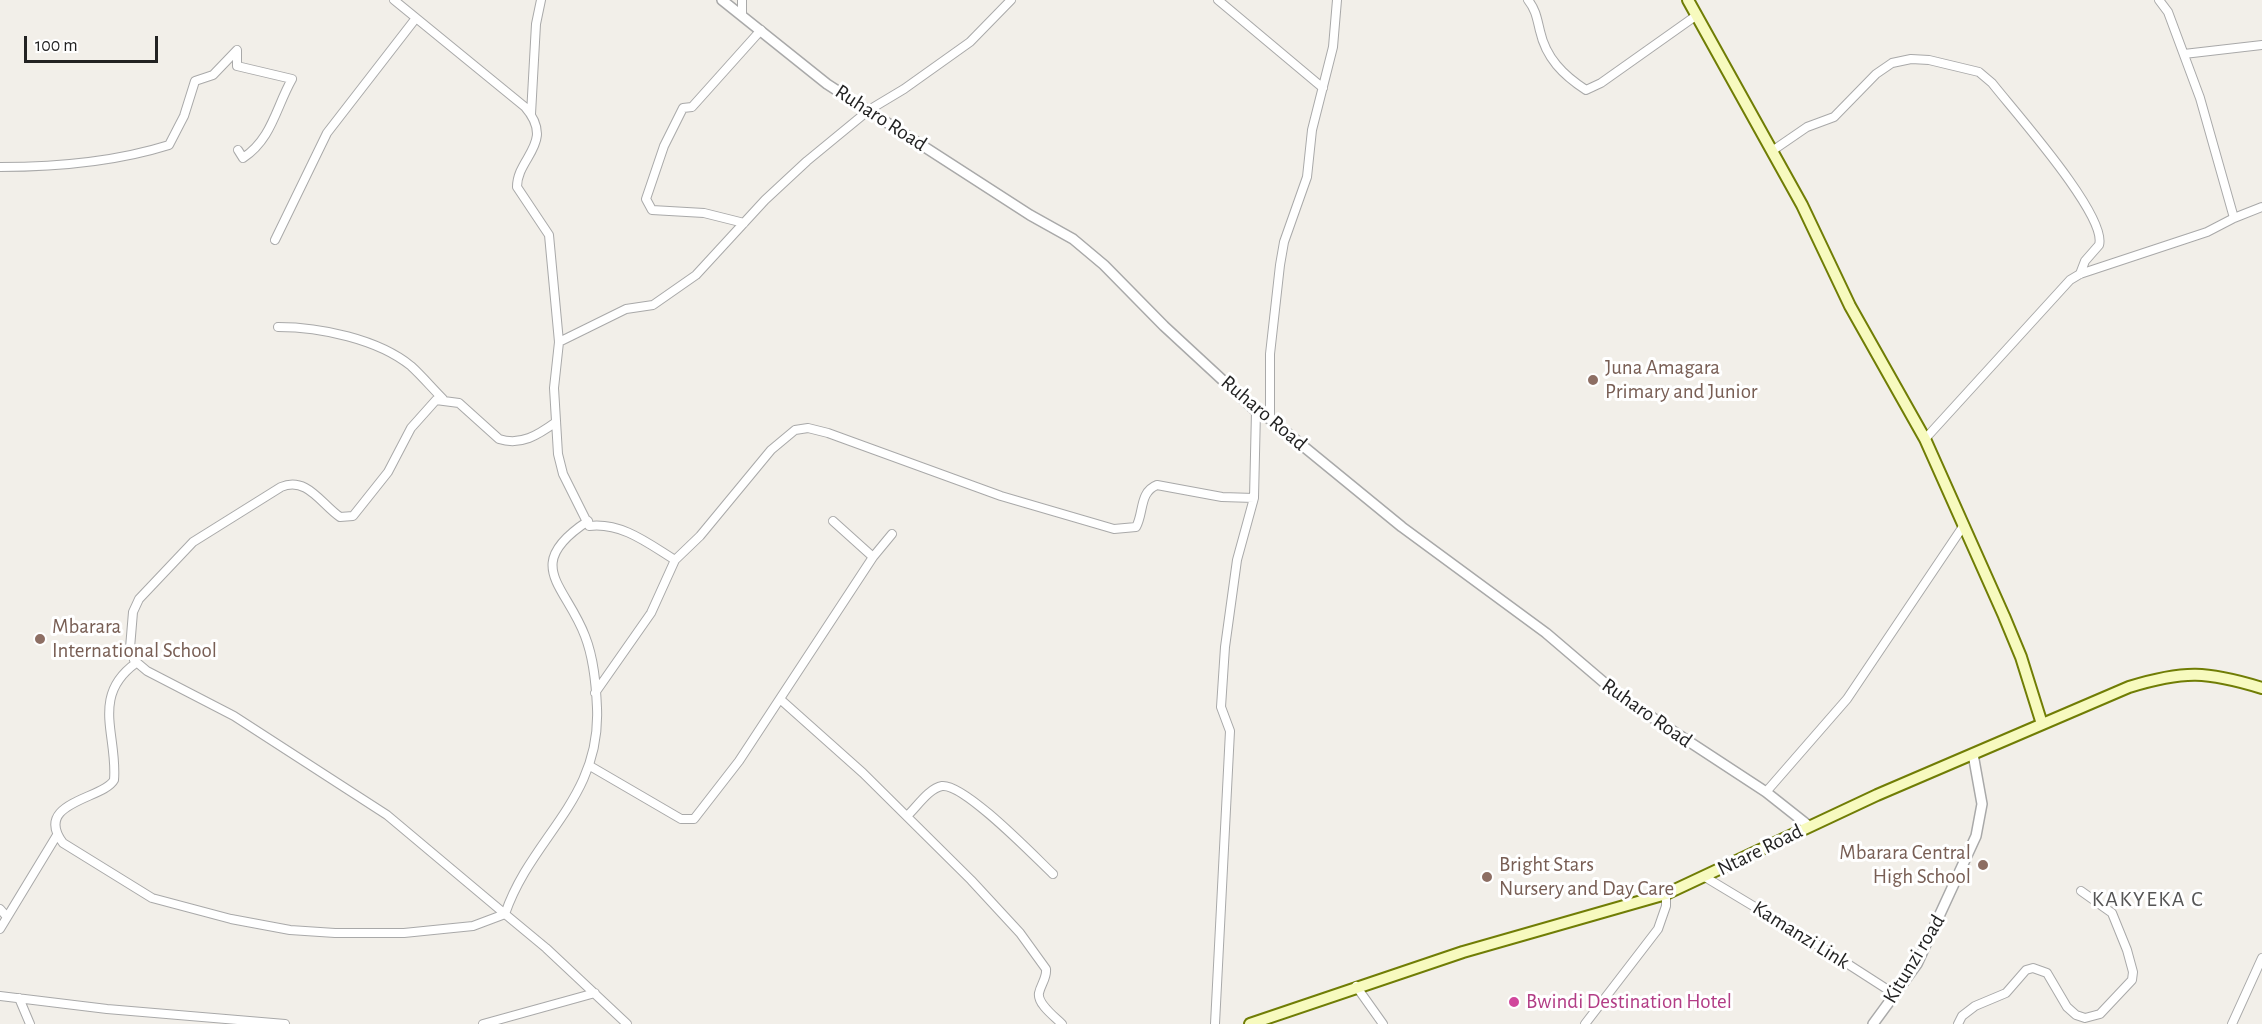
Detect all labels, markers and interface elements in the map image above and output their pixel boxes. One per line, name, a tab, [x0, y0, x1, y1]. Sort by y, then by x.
scale bar	[27, 24, 160, 62]
text: 100 m	[35, 37, 78, 55]
street label: Ruharo Road	[830, 79, 932, 157]
place label: Juna Amagara Primary and Junior	[1605, 355, 1758, 405]
street label: Ruharo Road	[1216, 370, 1312, 456]
marker: Juna Amagara Primary and Junior	[1586, 373, 1600, 387]
place label: Mbarara International School	[52, 614, 217, 664]
marker: Mbarara International School	[33, 632, 47, 646]
street label: Ruharo Road	[1597, 673, 1697, 753]
street label: Ntare Road	[1713, 819, 1807, 881]
place label: Mbarara Central High School	[1839, 840, 1971, 890]
place label: Bright Stars Nursery and Day Care	[1499, 852, 1674, 902]
marker: Mbarara Central High School	[1976, 858, 1990, 872]
marker: Bright Stars Nursery and Day Care	[1480, 870, 1494, 884]
district label: KAKYEKA C	[2092, 886, 2204, 912]
street label: Kamanzi Link	[1748, 895, 1854, 975]
street label: Kitunzi road	[1878, 910, 1950, 1008]
place label: Bwindi Destination Hotel	[1526, 989, 1732, 1015]
marker: Bwindi Destination Hotel	[1507, 995, 1521, 1009]

